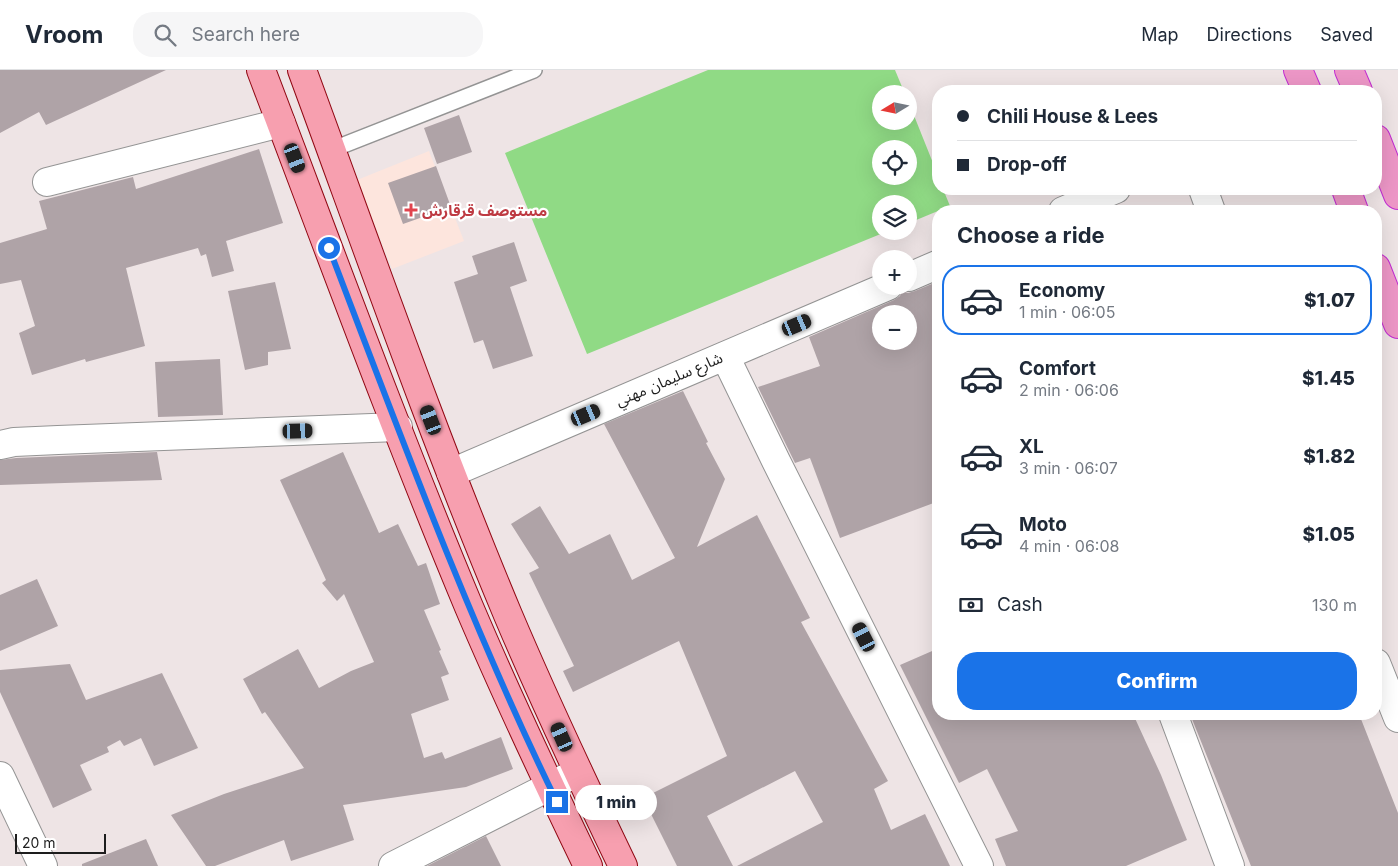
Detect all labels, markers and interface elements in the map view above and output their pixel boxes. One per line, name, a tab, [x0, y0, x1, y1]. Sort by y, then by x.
search box	[133, 12, 483, 57]
text: Vroom	[25, 20, 103, 49]
icon: search	[151, 21, 179, 49]
text: Search here	[191, 23, 300, 46]
text: Map	[1141, 24, 1179, 45]
text: Directions	[1207, 24, 1292, 45]
text: Saved	[1320, 24, 1373, 45]
north arrow	[872, 85, 918, 130]
map controls	[872, 85, 917, 350]
text: Chili House & Lees	[987, 105, 1158, 128]
button: locate	[872, 140, 917, 185]
car	[282, 141, 307, 175]
text: Drop-off	[987, 153, 1067, 176]
button: layers	[872, 195, 917, 240]
place label: مستوصف قرقارش	[422, 201, 547, 220]
marker: مستوصف قرقارش	[404, 203, 418, 217]
text: Choose a ride	[957, 222, 1105, 248]
route start	[318, 237, 340, 259]
button: +	[872, 250, 917, 295]
icon: car	[959, 278, 1004, 323]
text: Economy	[1019, 279, 1105, 302]
text: $1.07	[1304, 289, 1355, 312]
text: 1 min · 06:05	[1019, 302, 1115, 322]
button: −	[872, 305, 917, 350]
car	[780, 312, 813, 338]
street label: شارع سليمان مهني	[613, 348, 727, 413]
icon: car	[959, 356, 1004, 401]
text: Comfort	[1019, 357, 1096, 380]
text: $1.45	[1302, 367, 1355, 390]
text: 2 min · 06:06	[1019, 380, 1119, 400]
car	[569, 402, 602, 428]
car	[418, 403, 443, 437]
car	[282, 423, 313, 439]
icon: car	[959, 434, 1004, 479]
text: XL	[1019, 435, 1044, 458]
text: $1.82	[1303, 445, 1355, 468]
text: 3 min · 06:07	[1019, 458, 1118, 478]
icon: car	[959, 512, 1004, 557]
text: Moto	[1019, 513, 1067, 536]
text: $1.05	[1302, 523, 1355, 546]
text: 4 min · 06:08	[1019, 536, 1119, 556]
icon: cash	[957, 591, 985, 619]
text: Cash	[997, 593, 1043, 616]
text: 130 m	[1312, 595, 1357, 615]
car	[850, 620, 877, 654]
button: Confirm	[957, 652, 1357, 710]
car	[549, 720, 574, 754]
callout: 1 min	[574, 784, 657, 820]
route end	[546, 791, 568, 813]
text: 1 min	[596, 792, 636, 812]
scale bar	[15, 831, 106, 854]
text: 20 m	[22, 834, 56, 851]

